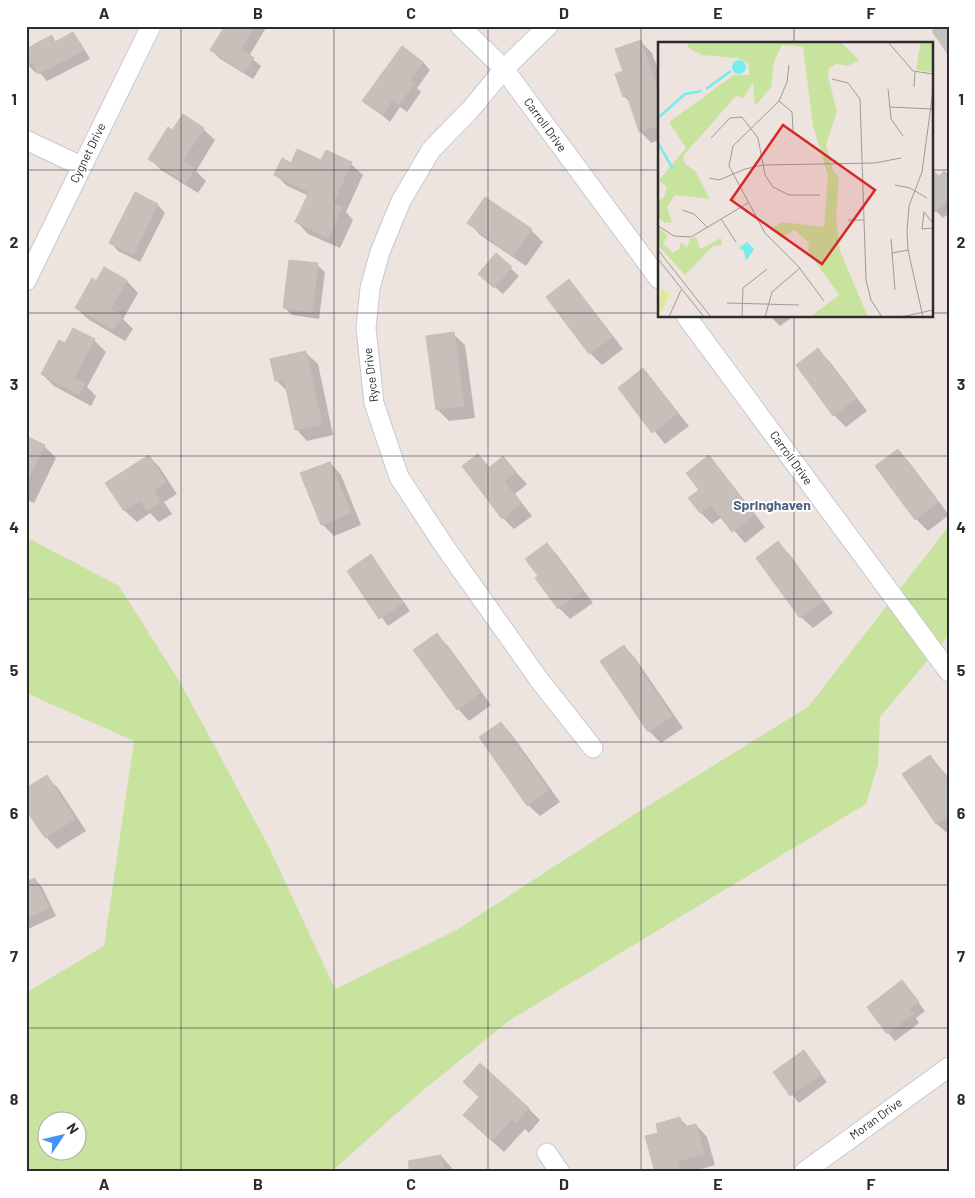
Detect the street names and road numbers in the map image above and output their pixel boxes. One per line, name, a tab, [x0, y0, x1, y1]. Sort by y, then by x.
street label: Carroll Drive	[522, 95, 570, 154]
street label: Cygnet Drive	[67, 120, 108, 185]
street label: Ryce Drive	[360, 347, 380, 403]
street label: Carroll Drive	[768, 428, 816, 487]
street label: Moran Drive	[847, 1095, 904, 1142]

